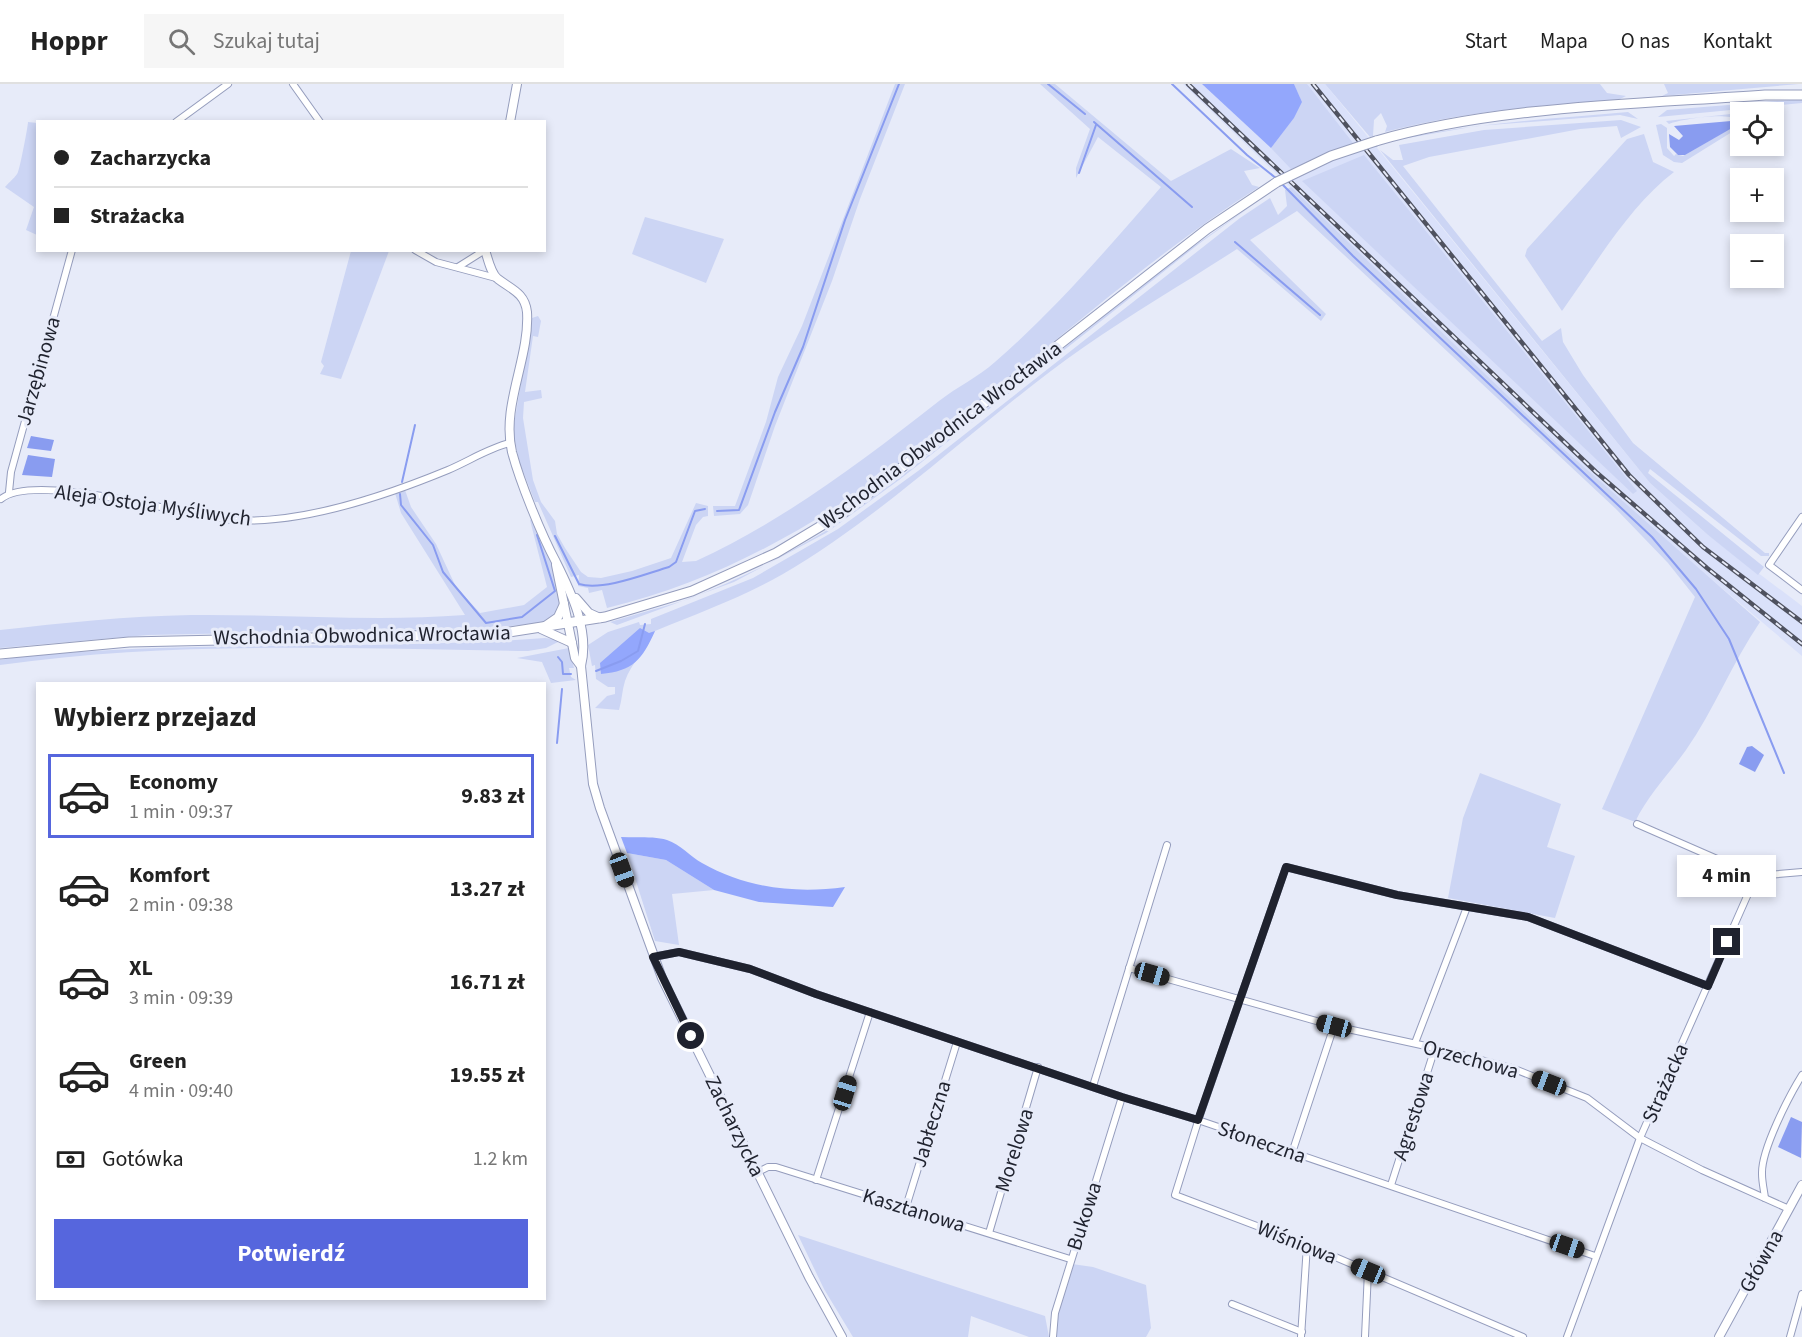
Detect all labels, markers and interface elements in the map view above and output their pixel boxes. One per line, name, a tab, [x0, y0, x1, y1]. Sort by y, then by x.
search box	[144, 14, 564, 68]
text: Hoppr	[30, 21, 108, 61]
icon: search	[165, 25, 198, 58]
text: Szukaj tutaj	[213, 25, 320, 57]
text: Start	[1465, 26, 1507, 56]
text: Mapa	[1540, 26, 1588, 56]
text: O nas	[1621, 26, 1670, 56]
text: Kontakt	[1703, 26, 1772, 56]
map controls	[1730, 102, 1784, 288]
button: locate	[1730, 102, 1784, 156]
text: Zacharzycka	[90, 142, 211, 174]
button: +	[1730, 168, 1784, 222]
text: Strażacka	[90, 200, 185, 232]
button: −	[1730, 234, 1784, 288]
street label: Jarzębinowa	[8, 313, 68, 429]
street label: Wschodnia Obwodnica Wrocławia	[812, 334, 1068, 536]
street label: Aleja Ostoja Myśliwych	[53, 476, 253, 534]
street label: Wschodnia Obwodnica Wrocławia	[213, 617, 511, 653]
text: Wybierz przejazd	[54, 698, 257, 737]
text: Economy	[129, 766, 218, 798]
icon: car	[57, 769, 111, 823]
text: 9.83 zł	[461, 780, 525, 812]
text: 1 min · 09:37	[129, 798, 233, 826]
car	[607, 850, 637, 890]
callout: 4 min	[1678, 855, 1776, 897]
text: Komfort	[129, 859, 210, 891]
icon: car	[57, 862, 111, 916]
text: 4 min	[1702, 862, 1751, 890]
text: 13.27 zł	[450, 873, 525, 905]
text: 2 min · 09:38	[129, 891, 233, 919]
route end	[1713, 928, 1740, 955]
text: XL	[129, 952, 153, 984]
icon: car	[57, 955, 111, 1009]
car	[1132, 960, 1172, 988]
text: 16.71 zł	[450, 966, 525, 998]
text: 3 min · 09:39	[129, 984, 233, 1012]
car	[1314, 1013, 1354, 1039]
route start	[677, 1022, 704, 1049]
street label: Orzechowa	[1420, 1032, 1522, 1086]
street label: Strażacka	[1634, 1038, 1696, 1128]
text: Green	[129, 1045, 187, 1077]
icon: car	[57, 1048, 111, 1102]
text: 19.55 zł	[450, 1059, 525, 1091]
street label: Agrestowa	[1385, 1068, 1441, 1164]
car	[1529, 1068, 1569, 1098]
street label: Zacharzycka	[698, 1070, 772, 1182]
car	[831, 1073, 859, 1113]
text: 4 min · 09:40	[129, 1077, 233, 1105]
street label: Jabłeczna	[904, 1077, 958, 1171]
street label: Morelowa	[987, 1104, 1041, 1196]
street label: Słoneczna	[1214, 1113, 1310, 1171]
icon: cash	[54, 1143, 87, 1176]
text: Gotówka	[102, 1143, 184, 1175]
text: 1.2 km	[473, 1145, 528, 1173]
street label: Bukowa	[1059, 1178, 1109, 1254]
street label: Kasztanowa	[859, 1180, 969, 1240]
street label: Wiśniowa	[1252, 1212, 1342, 1272]
button: Potwierdź	[54, 1219, 528, 1288]
street label: Główna	[1731, 1224, 1791, 1298]
car	[1547, 1232, 1587, 1260]
car	[1348, 1256, 1388, 1286]

